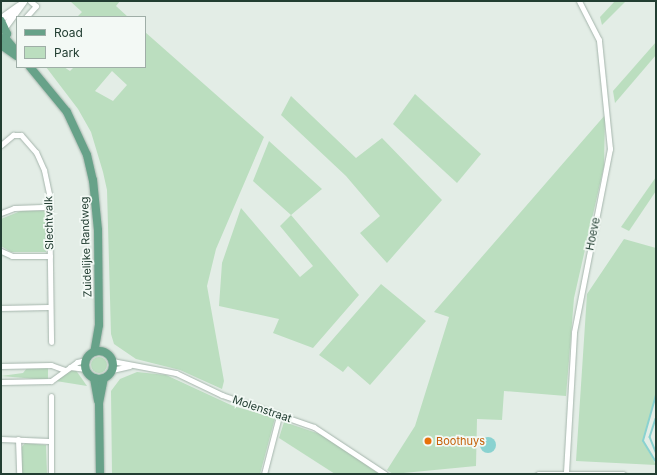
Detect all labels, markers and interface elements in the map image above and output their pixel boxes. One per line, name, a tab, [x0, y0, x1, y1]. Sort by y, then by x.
legend	[16, 16, 146, 68]
text: Road	[54, 25, 83, 40]
text: Park	[54, 45, 80, 60]
street label: Slechtvalk	[42, 196, 56, 250]
street label: Zuidelijke Randweg	[78, 196, 94, 298]
street label: Hoeve	[583, 216, 603, 252]
street label: Molenstraat	[231, 393, 293, 425]
place label: Boothuys	[436, 434, 485, 448]
marker: Boothuys	[423, 436, 433, 446]

